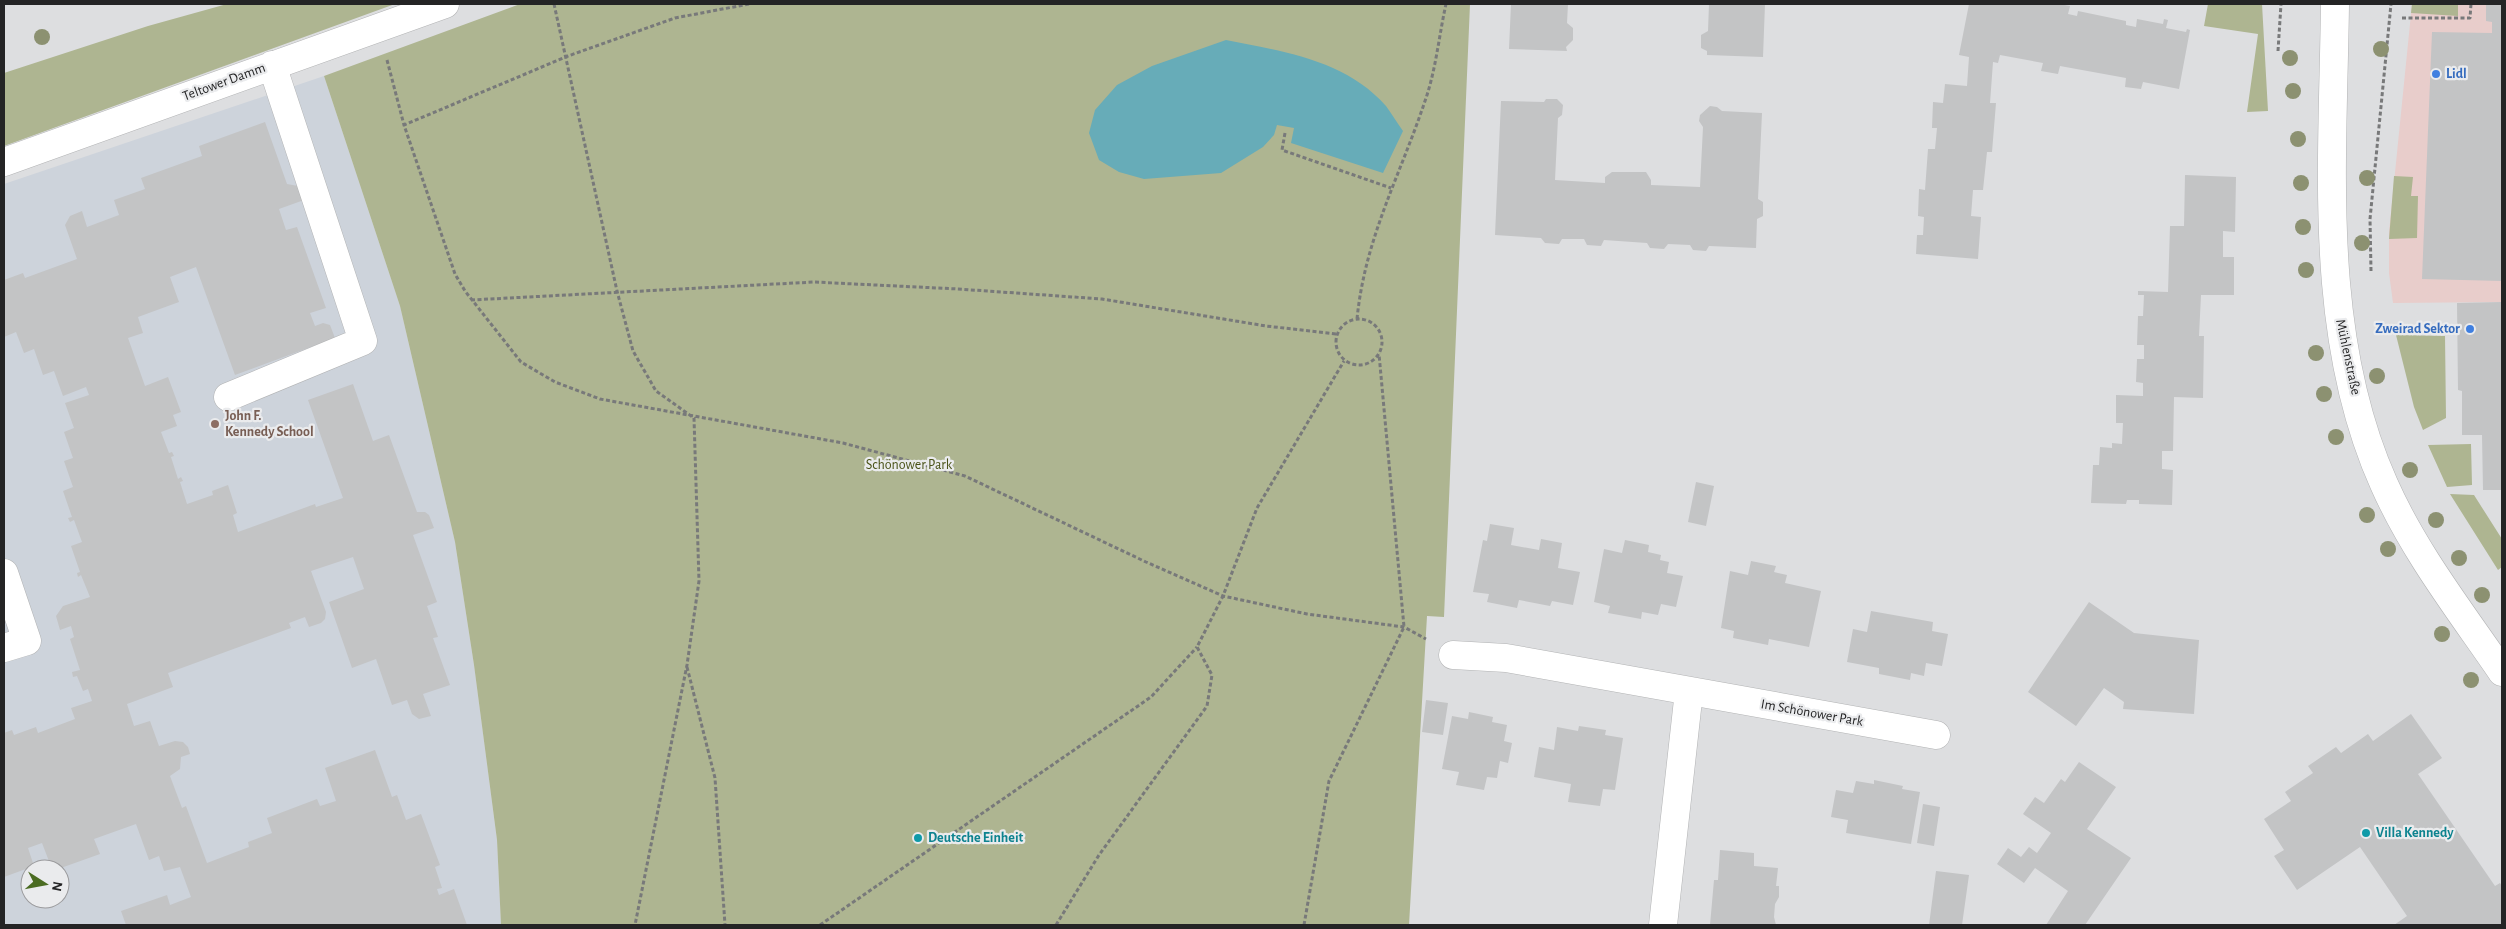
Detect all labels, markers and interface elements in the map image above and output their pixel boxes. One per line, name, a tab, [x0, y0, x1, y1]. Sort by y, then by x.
street label: Teltower Damm	[181, 61, 267, 103]
place label: Lidl	[2446, 67, 2467, 81]
marker: Lidl	[2430, 68, 2442, 80]
street label: Mühlenstraße	[2333, 318, 2363, 396]
place label: Zweirad Sektor	[2375, 322, 2460, 336]
marker: Zweirad Sektor	[2464, 323, 2476, 335]
place label: John F. Kennedy School	[225, 409, 314, 439]
marker: John F. Kennedy School	[209, 418, 221, 430]
park label: Schönower Park	[866, 458, 953, 472]
street label: Im Schönower Park	[1760, 697, 1865, 729]
place label: Villa Kennedy	[2376, 826, 2454, 840]
marker: Villa Kennedy	[2360, 827, 2372, 839]
place label: Deutsche Einheit	[928, 831, 1024, 845]
marker: Deutsche Einheit	[912, 832, 924, 844]
north arrow	[20, 859, 70, 909]
text: N	[49, 880, 65, 892]

